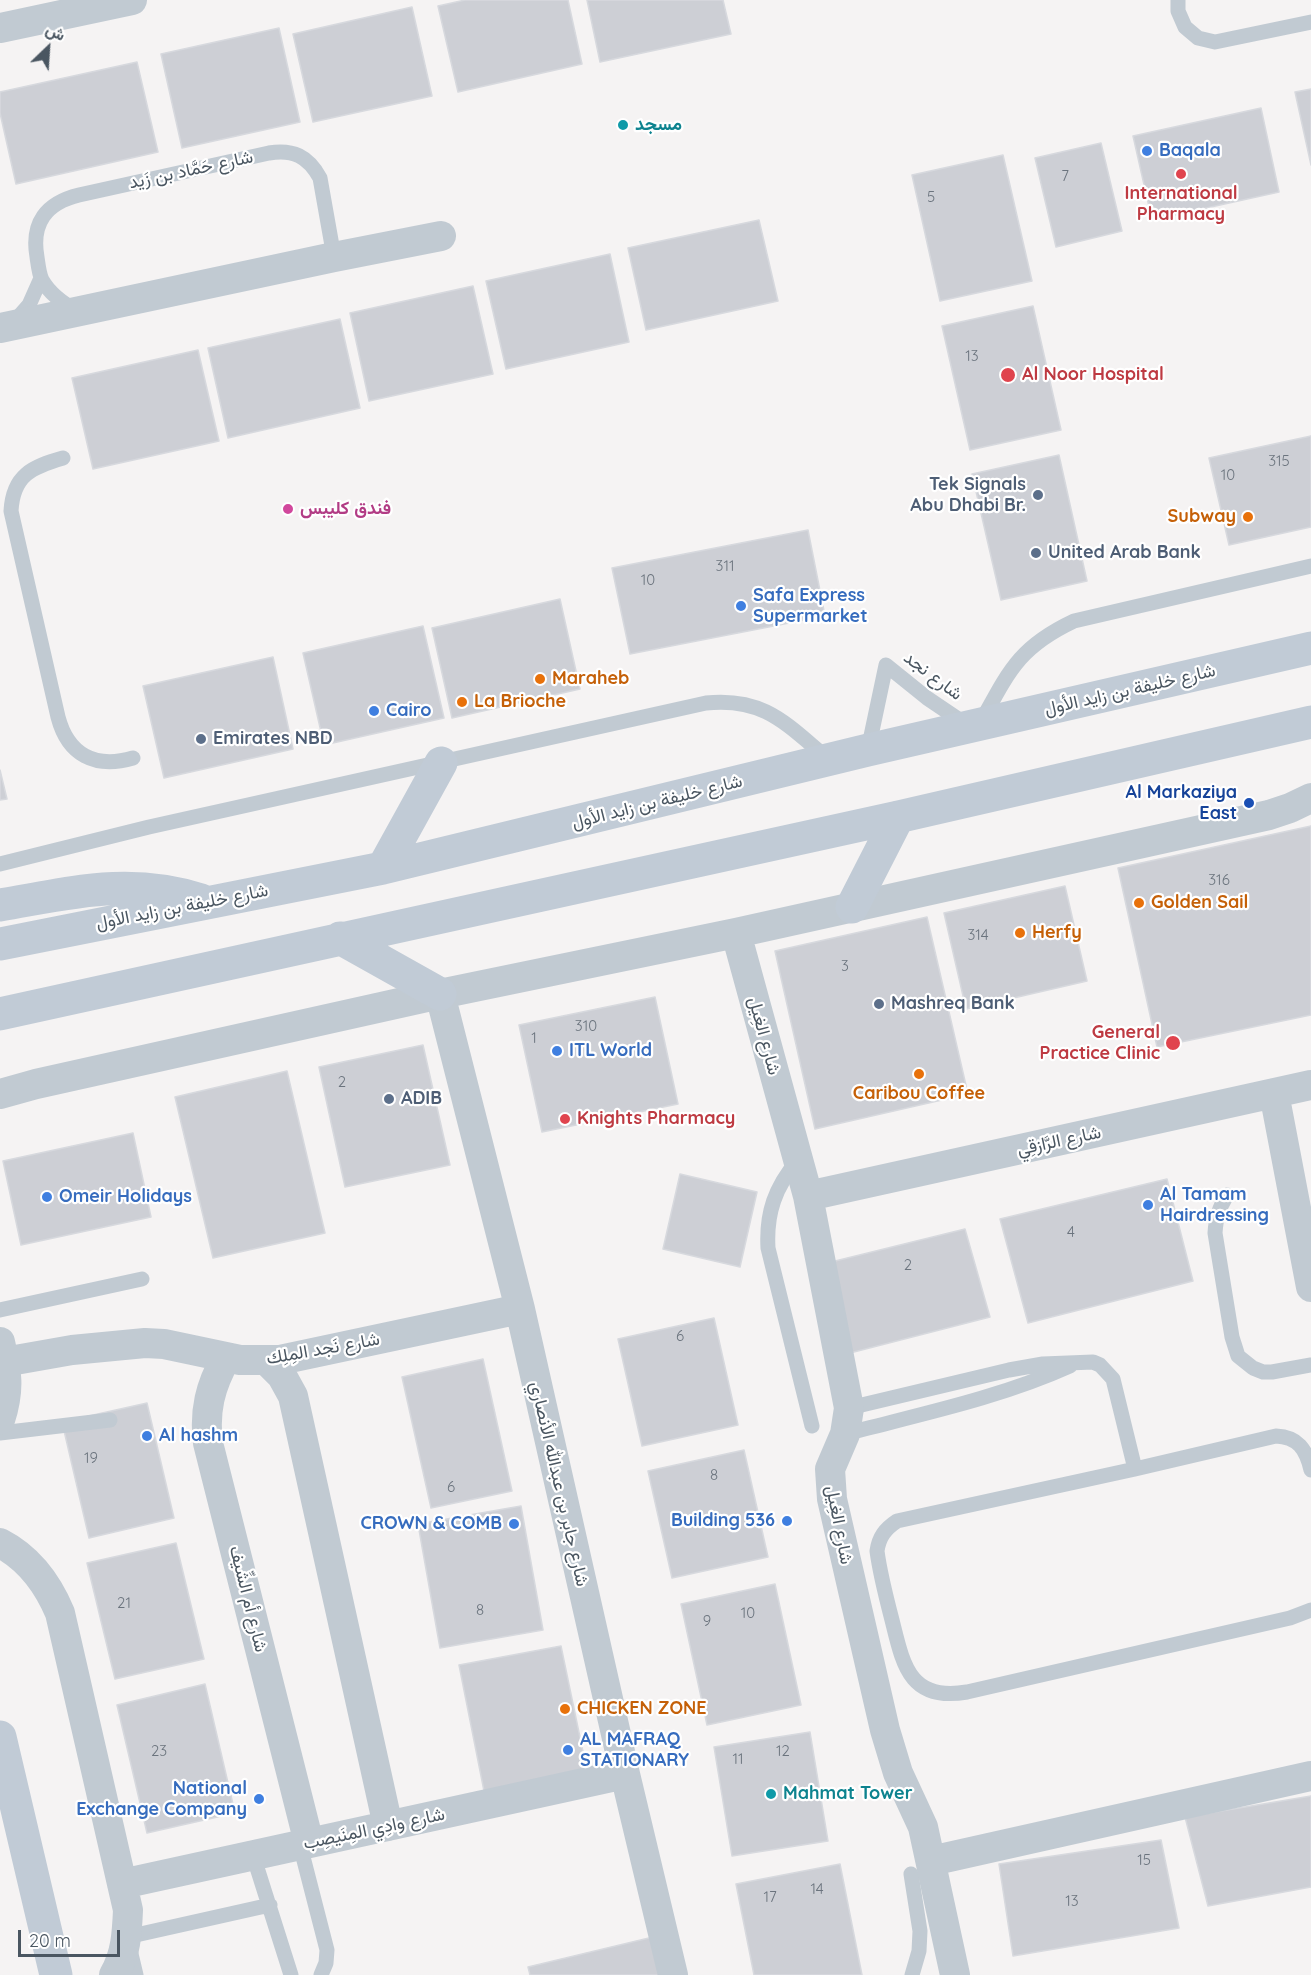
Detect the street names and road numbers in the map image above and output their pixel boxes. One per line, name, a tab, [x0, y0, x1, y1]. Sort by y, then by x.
street label: شارع حَمَّاد بن زَيد	[127, 146, 255, 194]
street label: شارع نجد	[899, 647, 967, 705]
street label: شارع خليفة بن زايد الأول	[1042, 660, 1218, 720]
street label: شارع خليفة بن زايد الأول	[570, 770, 744, 834]
street label: شارع خليفة بن زايد الأول	[94, 880, 270, 934]
street label: شارع الغِيل	[743, 995, 785, 1077]
street label: شارع الرَّازقِي	[1015, 1122, 1103, 1160]
street label: شارع نَجد المِلِك	[265, 1328, 381, 1370]
street label: شارع جابر بن عبدالله الأنصاري	[525, 1379, 593, 1589]
street label: شارع الغِيل	[821, 1484, 857, 1566]
street label: شارع أم الشِّيف	[224, 1544, 272, 1654]
street label: شارع وادِي المِنَيصِب	[301, 1803, 447, 1855]

